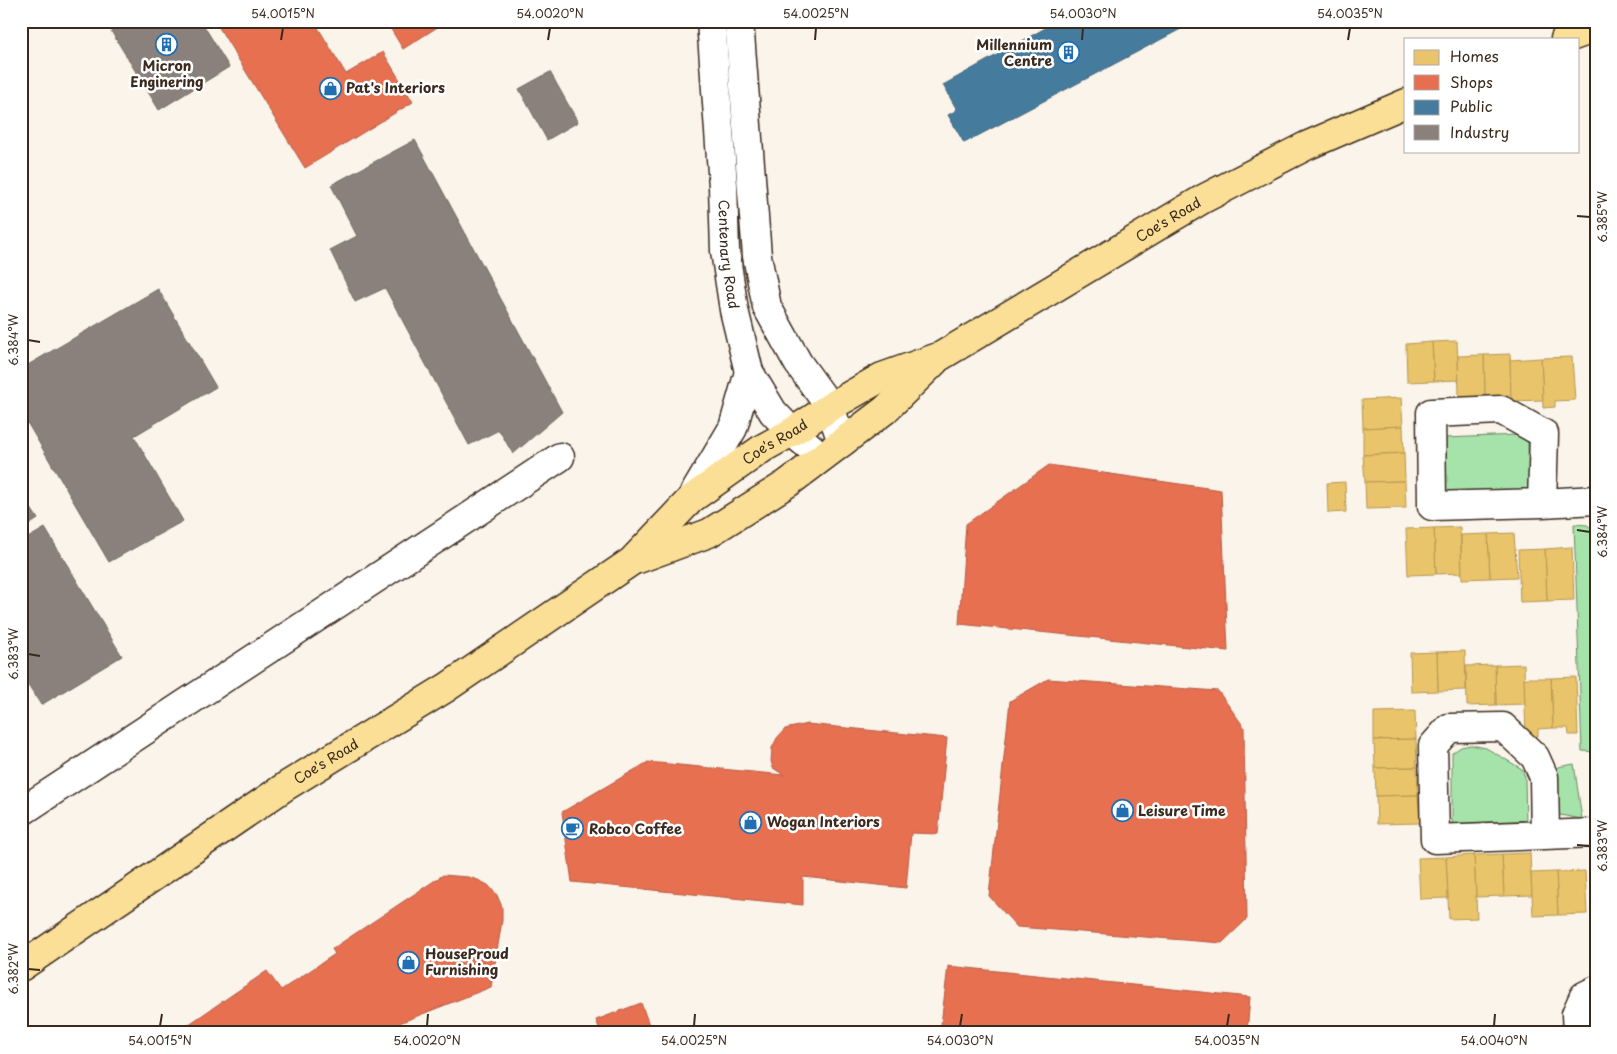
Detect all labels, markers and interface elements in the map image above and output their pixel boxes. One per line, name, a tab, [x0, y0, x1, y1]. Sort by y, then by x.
text: 54.0015°N	[251, 4, 315, 22]
text: 54.0020°N	[516, 4, 584, 22]
text: 54.0025°N	[783, 4, 849, 22]
text: 54.0030°N	[1049, 4, 1117, 22]
text: 54.0035°N	[1317, 4, 1383, 22]
building icon: Micron Enginering	[155, 32, 179, 56]
place label: Millennium Centre	[976, 34, 1052, 71]
legend	[1404, 38, 1580, 152]
building icon: Millennium Centre	[1056, 41, 1080, 65]
text: Homes	[1450, 44, 1499, 67]
place label: Micron Enginering	[130, 55, 204, 92]
text: Shops	[1450, 70, 1493, 93]
shop icon: Pat's Interiors	[318, 76, 342, 100]
place label: Pat's Interiors	[346, 77, 445, 98]
text: Public	[1450, 94, 1493, 117]
text: Industry	[1450, 120, 1509, 143]
text: 6.385°W	[1593, 191, 1611, 243]
street label: Coe's Road	[1132, 192, 1205, 247]
street label: Centenary Road	[713, 199, 745, 310]
text: 6.384°W	[4, 313, 22, 366]
street label: Coe's Road	[738, 414, 811, 469]
text: 6.384°W	[1593, 505, 1611, 558]
text: 6.383°W	[4, 627, 22, 680]
street label: Coe's Road	[289, 733, 362, 789]
shop icon: Leisure Time	[1110, 799, 1134, 823]
place label: Leisure Time	[1138, 800, 1226, 821]
shop icon: Wogan Interiors	[739, 810, 763, 834]
place label: Wogan Interiors	[767, 811, 880, 832]
cafe icon: Robco Coffee	[561, 817, 585, 841]
place label: Robco Coffee	[589, 818, 682, 839]
text: 6.383°W	[1593, 819, 1611, 872]
text: 6.382°W	[4, 943, 22, 995]
place label: HouseProud Furnishing	[425, 943, 509, 980]
shop icon: HouseProud Furnishing	[397, 950, 421, 974]
text: 54.0015°N	[128, 1031, 192, 1049]
text: 54.0020°N	[393, 1031, 461, 1049]
text: 54.0025°N	[661, 1031, 727, 1049]
text: 54.0030°N	[926, 1031, 994, 1049]
text: 54.0035°N	[1194, 1031, 1260, 1049]
text: 54.0040°N	[1460, 1031, 1528, 1049]

